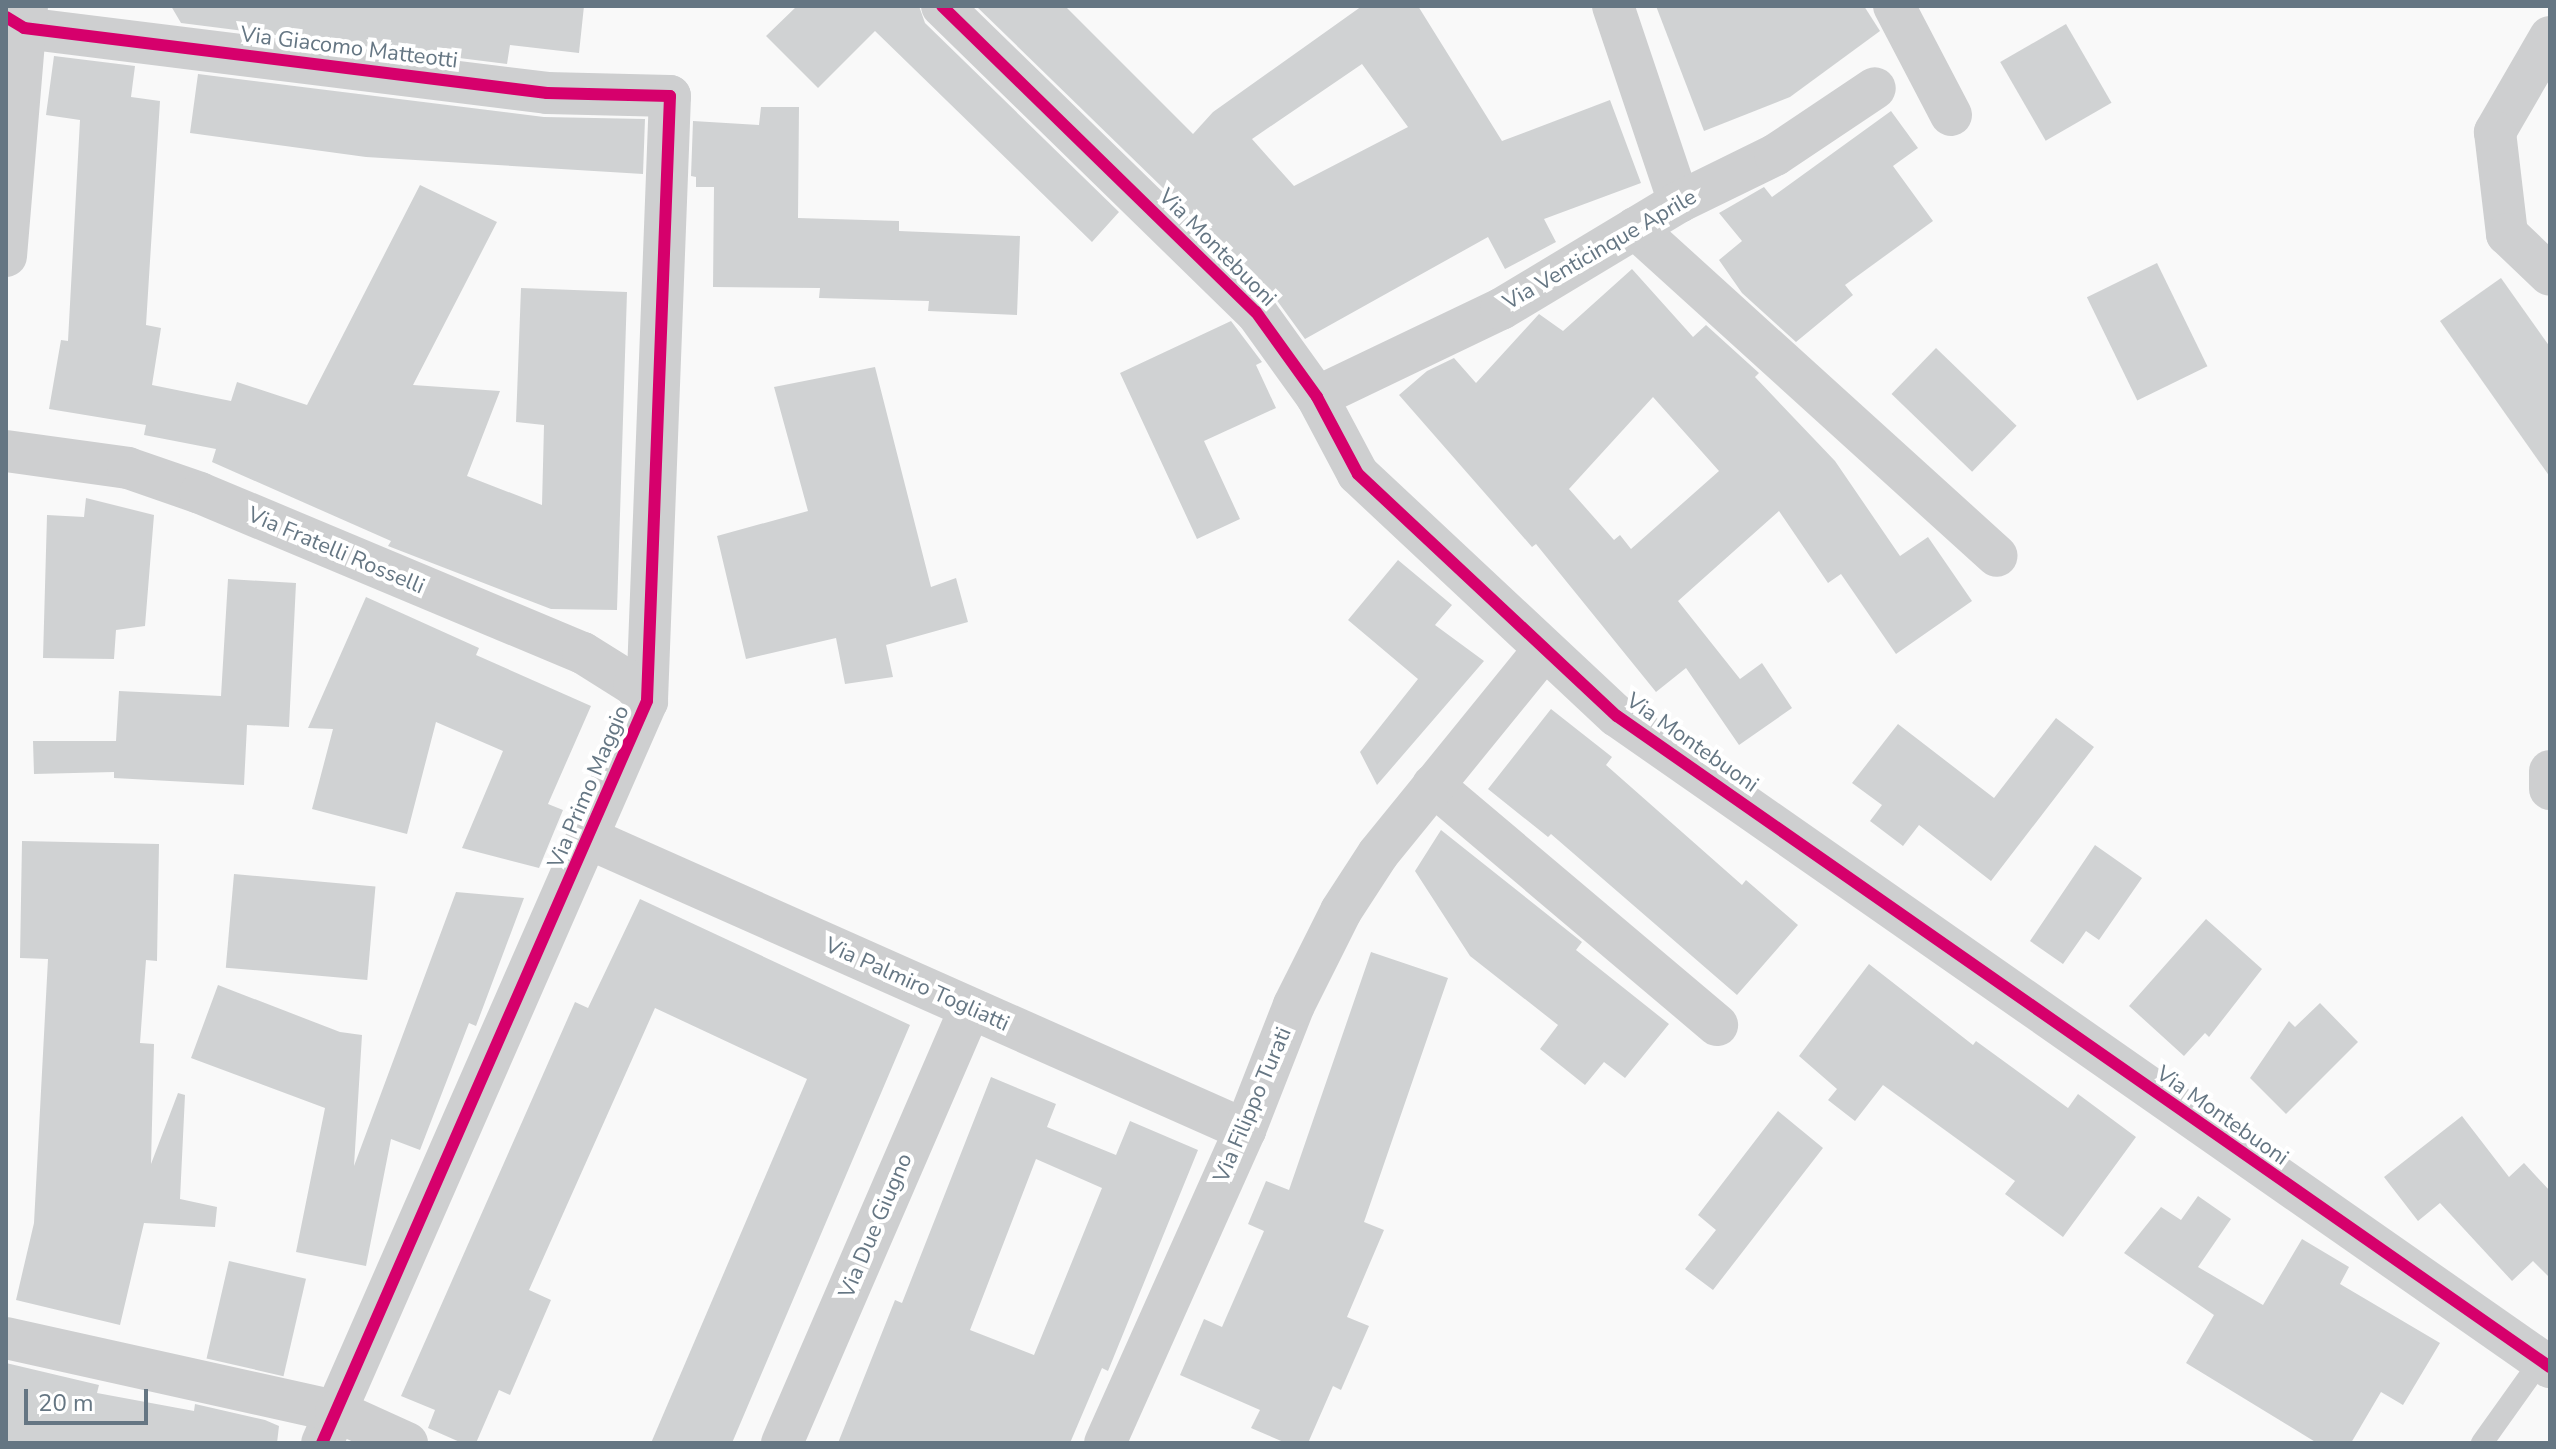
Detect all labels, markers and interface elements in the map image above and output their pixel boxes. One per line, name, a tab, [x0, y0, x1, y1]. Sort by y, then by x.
street label: Via Giacomo Matteotti	[239, 22, 459, 74]
street label: Via Montebuoni	[1153, 184, 1281, 312]
street label: Via Venticinque Aprile	[1499, 184, 1701, 316]
street label: Via Fratelli Rosselli	[244, 502, 428, 600]
street label: Via Montebuoni	[1621, 688, 1763, 798]
street label: Via Primo Maggio	[543, 701, 635, 873]
street label: Via Palmiro Togliatti	[821, 932, 1013, 1038]
street label: Via Filippo Turati	[1208, 1023, 1298, 1187]
street label: Via Montebuoni	[2151, 1061, 2293, 1171]
street label: Via Due Giugno	[834, 1150, 918, 1302]
scale bar	[28, 1373, 152, 1423]
text: 20 m	[38, 1387, 94, 1419]

